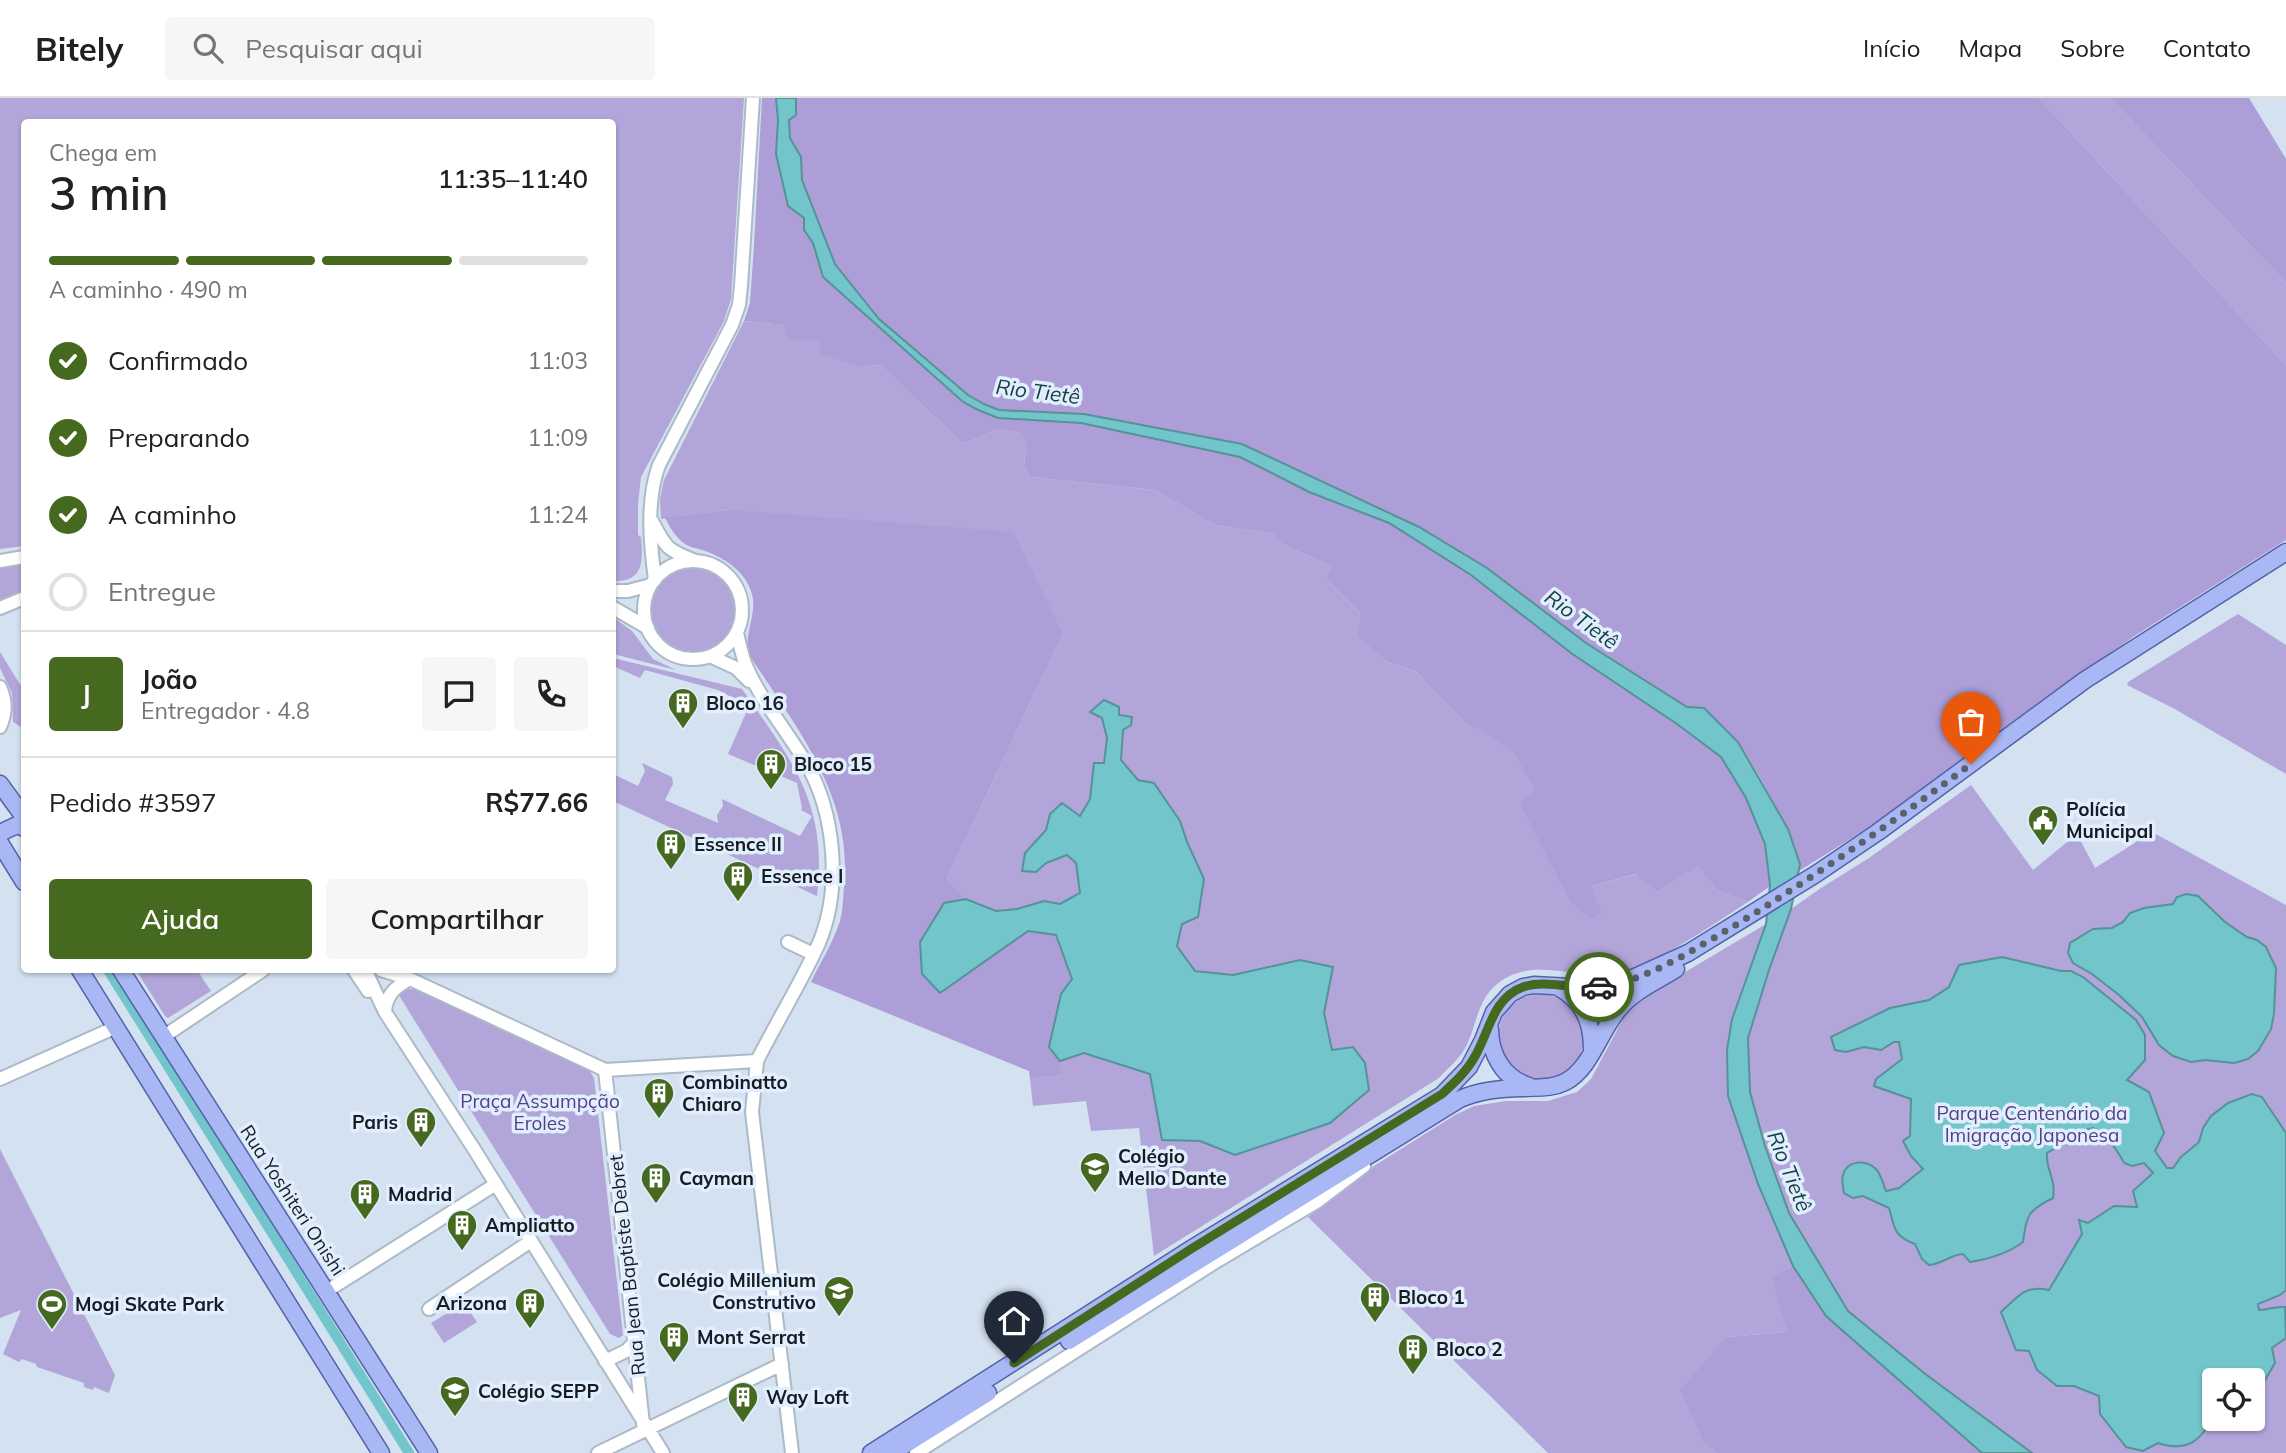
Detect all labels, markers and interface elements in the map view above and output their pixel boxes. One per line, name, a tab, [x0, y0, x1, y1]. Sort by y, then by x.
search box	[165, 17, 655, 80]
text: Bitely	[35, 28, 123, 69]
icon: search	[189, 29, 227, 67]
text: Pesquisar aqui	[245, 32, 423, 65]
text: Início	[1863, 33, 1920, 63]
text: Mapa	[1958, 33, 2022, 63]
text: Sobre	[2060, 33, 2125, 63]
text: Contato	[2163, 33, 2251, 63]
text: Chega em	[49, 138, 157, 167]
text: 11:35–11:40	[438, 162, 588, 195]
text: 3 min	[49, 164, 168, 222]
text: A caminho · 490 m	[49, 275, 248, 304]
icon: check	[49, 342, 87, 380]
text: Confirmado	[108, 344, 248, 377]
text: 11:03	[528, 346, 588, 375]
water label: Rio Tietê	[994, 373, 1082, 409]
icon: check	[49, 419, 87, 457]
text: Preparando	[108, 421, 250, 454]
text: 11:09	[528, 423, 588, 452]
icon: check	[49, 496, 87, 534]
text: A caminho	[108, 498, 237, 531]
text: 11:24	[528, 500, 588, 529]
text: Entregue	[108, 575, 216, 608]
water label: Rio Tietê	[1540, 584, 1624, 654]
button: chat	[422, 657, 496, 731]
button: phone	[514, 657, 588, 731]
text: João	[141, 663, 197, 696]
text: J	[81, 678, 91, 711]
building icon: Bloco 16	[666, 686, 700, 730]
place label: Bloco 16	[706, 691, 784, 715]
pin	[1941, 692, 2001, 764]
text: Entregador · 4.8	[141, 696, 310, 725]
icon: bag	[1952, 703, 1990, 741]
building icon: Bloco 15	[754, 747, 788, 791]
place label: Bloco 15	[794, 752, 872, 776]
text: Pedido #3597	[49, 786, 217, 819]
text: R$77.66	[485, 786, 588, 819]
place label: Polícia Municipal	[2066, 797, 2153, 843]
public building icon: Polícia Municipal	[2026, 803, 2060, 847]
building icon: Essence II	[654, 827, 688, 871]
place label: Essence II	[694, 832, 782, 856]
building icon: Essence I	[721, 859, 755, 903]
place label: Essence I	[761, 864, 844, 888]
button: Ajuda	[49, 879, 312, 959]
button: Compartilhar	[326, 879, 588, 959]
courier	[1564, 952, 1634, 1022]
icon: car	[1580, 968, 1618, 1006]
place label: Combinatto Chiaro	[682, 1070, 788, 1116]
building icon: Combinatto Chiaro	[642, 1076, 676, 1120]
park label: Praça Assumpção Eroles	[460, 1089, 620, 1135]
park label: Parque Centenário da Imigração Japonesa	[1937, 1101, 2128, 1147]
building icon: Paris	[404, 1105, 438, 1149]
place label: Paris	[352, 1110, 398, 1134]
street label: Rua Yoshiteri Onishi	[235, 1120, 351, 1280]
water label: Rio Tietê	[1762, 1127, 1818, 1215]
place label: Colégio Mello Dante	[1118, 1144, 1227, 1190]
school or university icon: Colégio Mello Dante	[1078, 1150, 1112, 1194]
street label: Rua Jean Baptiste Debret	[603, 1153, 651, 1377]
building icon: Cayman	[639, 1161, 673, 1205]
place label: Cayman	[679, 1166, 754, 1190]
building icon: Madrid	[348, 1177, 382, 1221]
place label: Madrid	[388, 1182, 452, 1206]
building icon: Ampliatto	[445, 1208, 479, 1252]
place label: Ampliatto	[485, 1213, 575, 1237]
place label: Colégio Millenium Construtivo	[657, 1268, 816, 1314]
school or university icon: Colégio Millenium Construtivo	[822, 1274, 856, 1318]
building icon: Bloco 1	[1358, 1280, 1392, 1324]
place label: Bloco 1	[1398, 1285, 1465, 1309]
building icon: Arizona	[513, 1286, 547, 1330]
sports icon: Mogi Skate Park	[35, 1287, 69, 1331]
place label: Arizona	[436, 1291, 507, 1315]
pin	[984, 1291, 1044, 1363]
place label: Mogi Skate Park	[75, 1292, 224, 1316]
icon: home	[995, 1302, 1033, 1340]
building icon: Mont Serrat	[657, 1320, 691, 1364]
place label: Mont Serrat	[697, 1325, 805, 1349]
building icon: Bloco 2	[1396, 1332, 1430, 1376]
place label: Bloco 2	[1436, 1337, 1503, 1361]
map controls	[2202, 1368, 2265, 1431]
button: locate	[2202, 1368, 2265, 1431]
school or university icon: Colégio SEPP	[438, 1374, 472, 1418]
place label: Colégio SEPP	[478, 1379, 599, 1403]
building icon: Way Loft	[726, 1380, 760, 1424]
place label: Way Loft	[766, 1385, 849, 1409]

